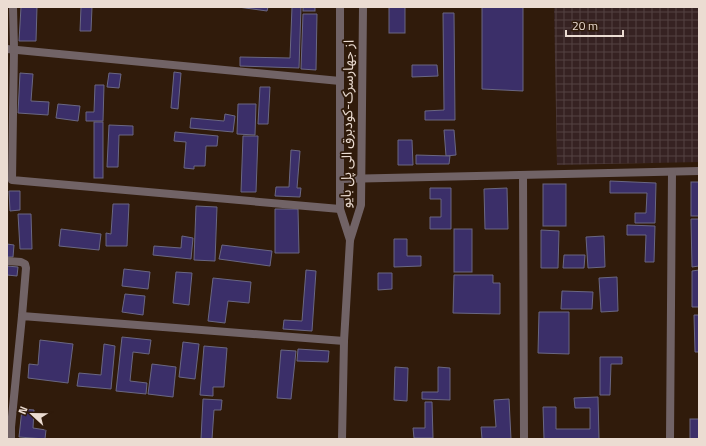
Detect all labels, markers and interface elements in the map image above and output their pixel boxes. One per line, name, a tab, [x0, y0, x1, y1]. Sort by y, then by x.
scale bar	[566, 12, 623, 38]
text: 20 m	[572, 16, 598, 35]
street label: از جهارسرک-کودبرق الی پل بایو	[335, 40, 359, 208]
north arrow	[12, 394, 52, 434]
text: N	[14, 404, 32, 417]

